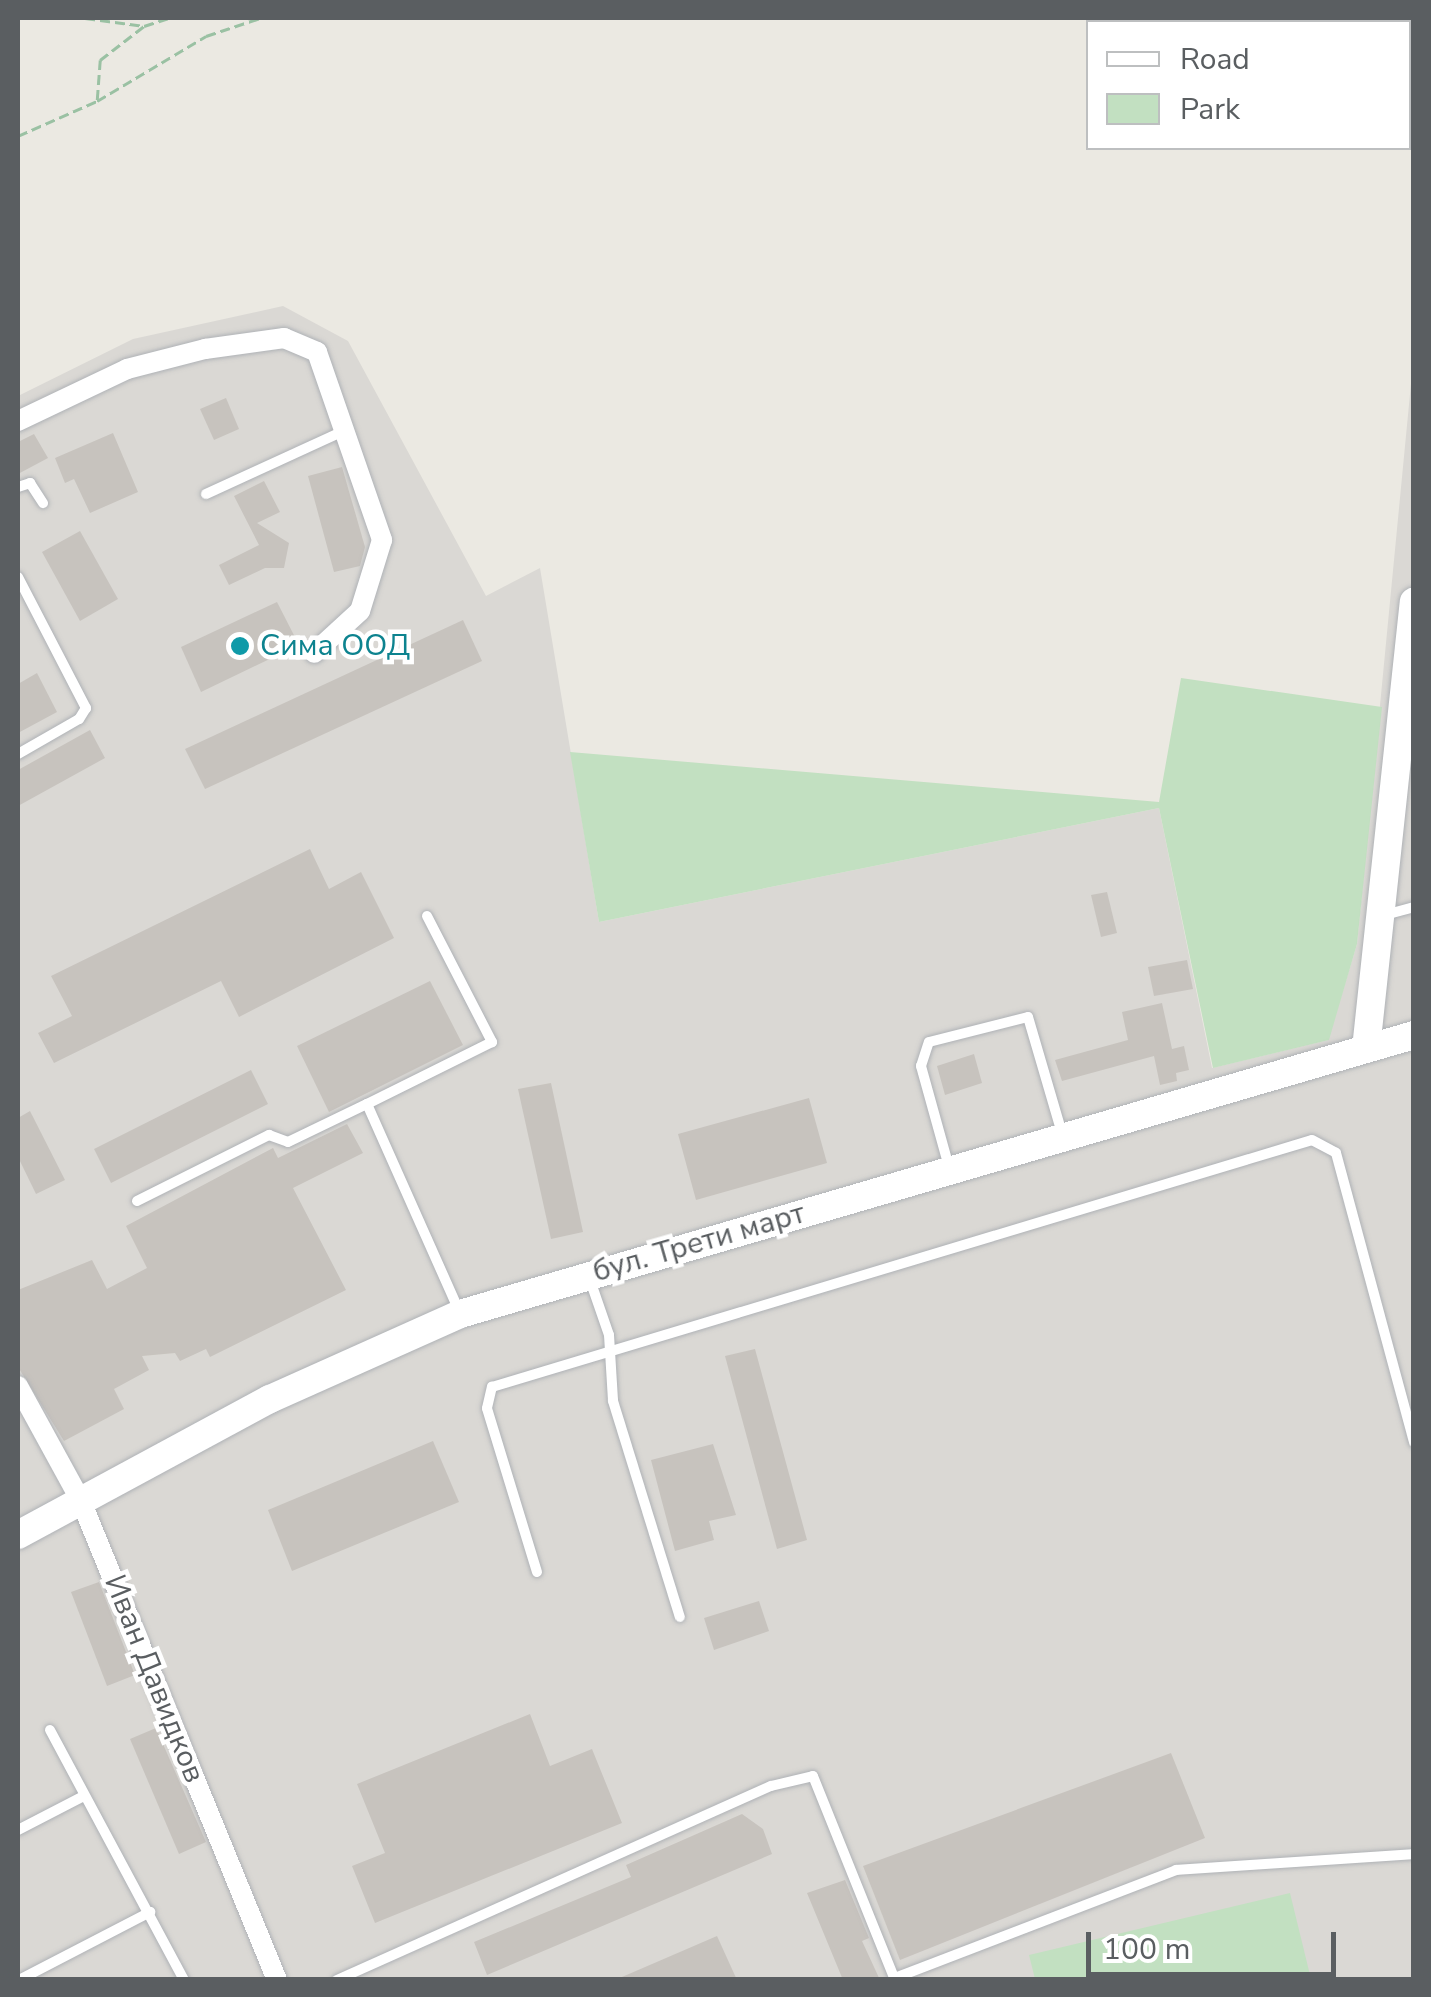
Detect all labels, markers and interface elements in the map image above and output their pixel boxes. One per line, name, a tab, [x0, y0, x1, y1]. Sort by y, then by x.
legend	[1086, 20, 1411, 150]
text: Road	[1180, 39, 1250, 80]
text: Park	[1180, 89, 1240, 130]
place label: Сима ООД	[260, 628, 410, 664]
marker: Сима ООД	[229, 635, 251, 657]
street label: бул. Трети март	[589, 1196, 809, 1290]
street label: Иван Давидков	[96, 1570, 212, 1788]
scale bar	[1091, 1912, 1341, 1974]
text: 100 m	[1103, 1929, 1190, 1970]

